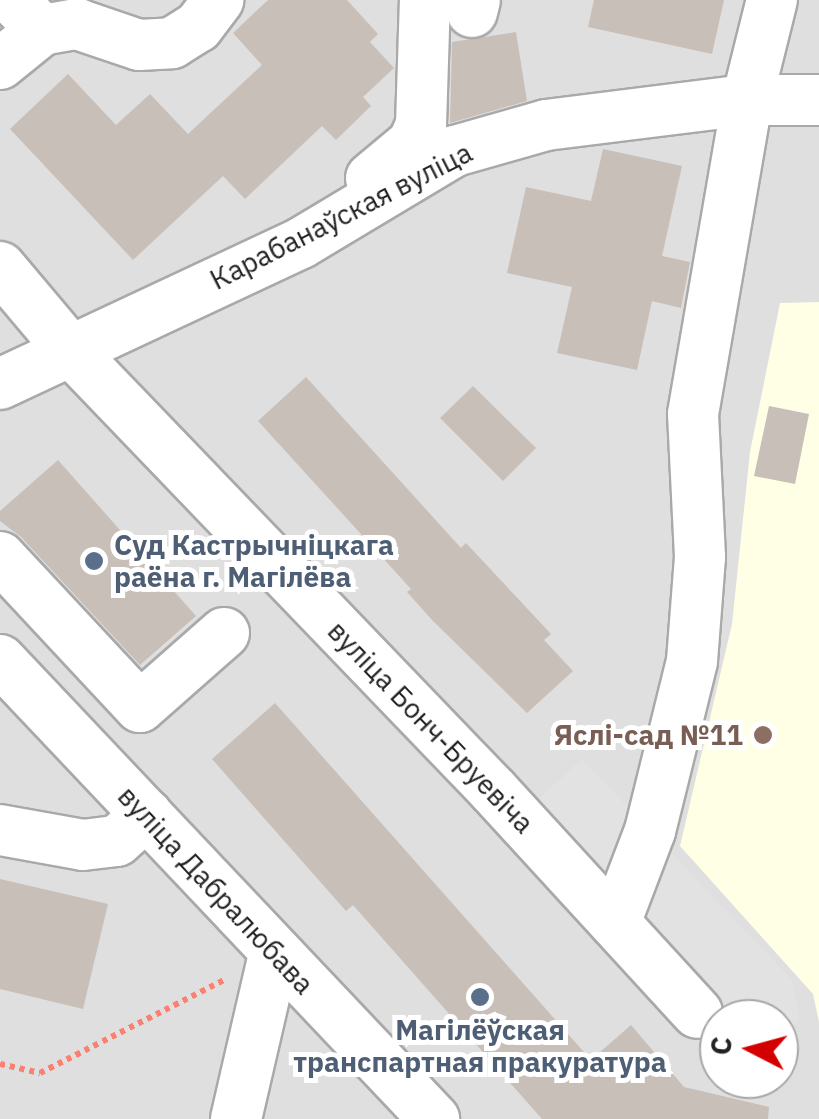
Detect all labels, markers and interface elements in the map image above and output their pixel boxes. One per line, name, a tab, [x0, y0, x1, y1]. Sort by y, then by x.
street label: Карабанаўская вуліца	[204, 135, 478, 297]
place label: Суд Кастрычніцкага раёна г. Магілёва	[114, 528, 394, 594]
marker: Суд Кастрычніцкага раёна г. Магілёва	[83, 550, 105, 572]
street label: вуліца Бонч-Бруевіча	[321, 614, 541, 840]
place label: Яслі-сад №11	[554, 718, 743, 752]
marker: Яслі-сад №11	[752, 724, 774, 746]
street label: вуліца Дабралюбава	[111, 779, 321, 1001]
marker: Магілёўская транспартная пракуратура	[469, 986, 491, 1008]
north arrow	[699, 999, 799, 1099]
place label: Магілёўская транспартная пракуратура	[293, 1013, 667, 1079]
text: С	[701, 1035, 740, 1057]

